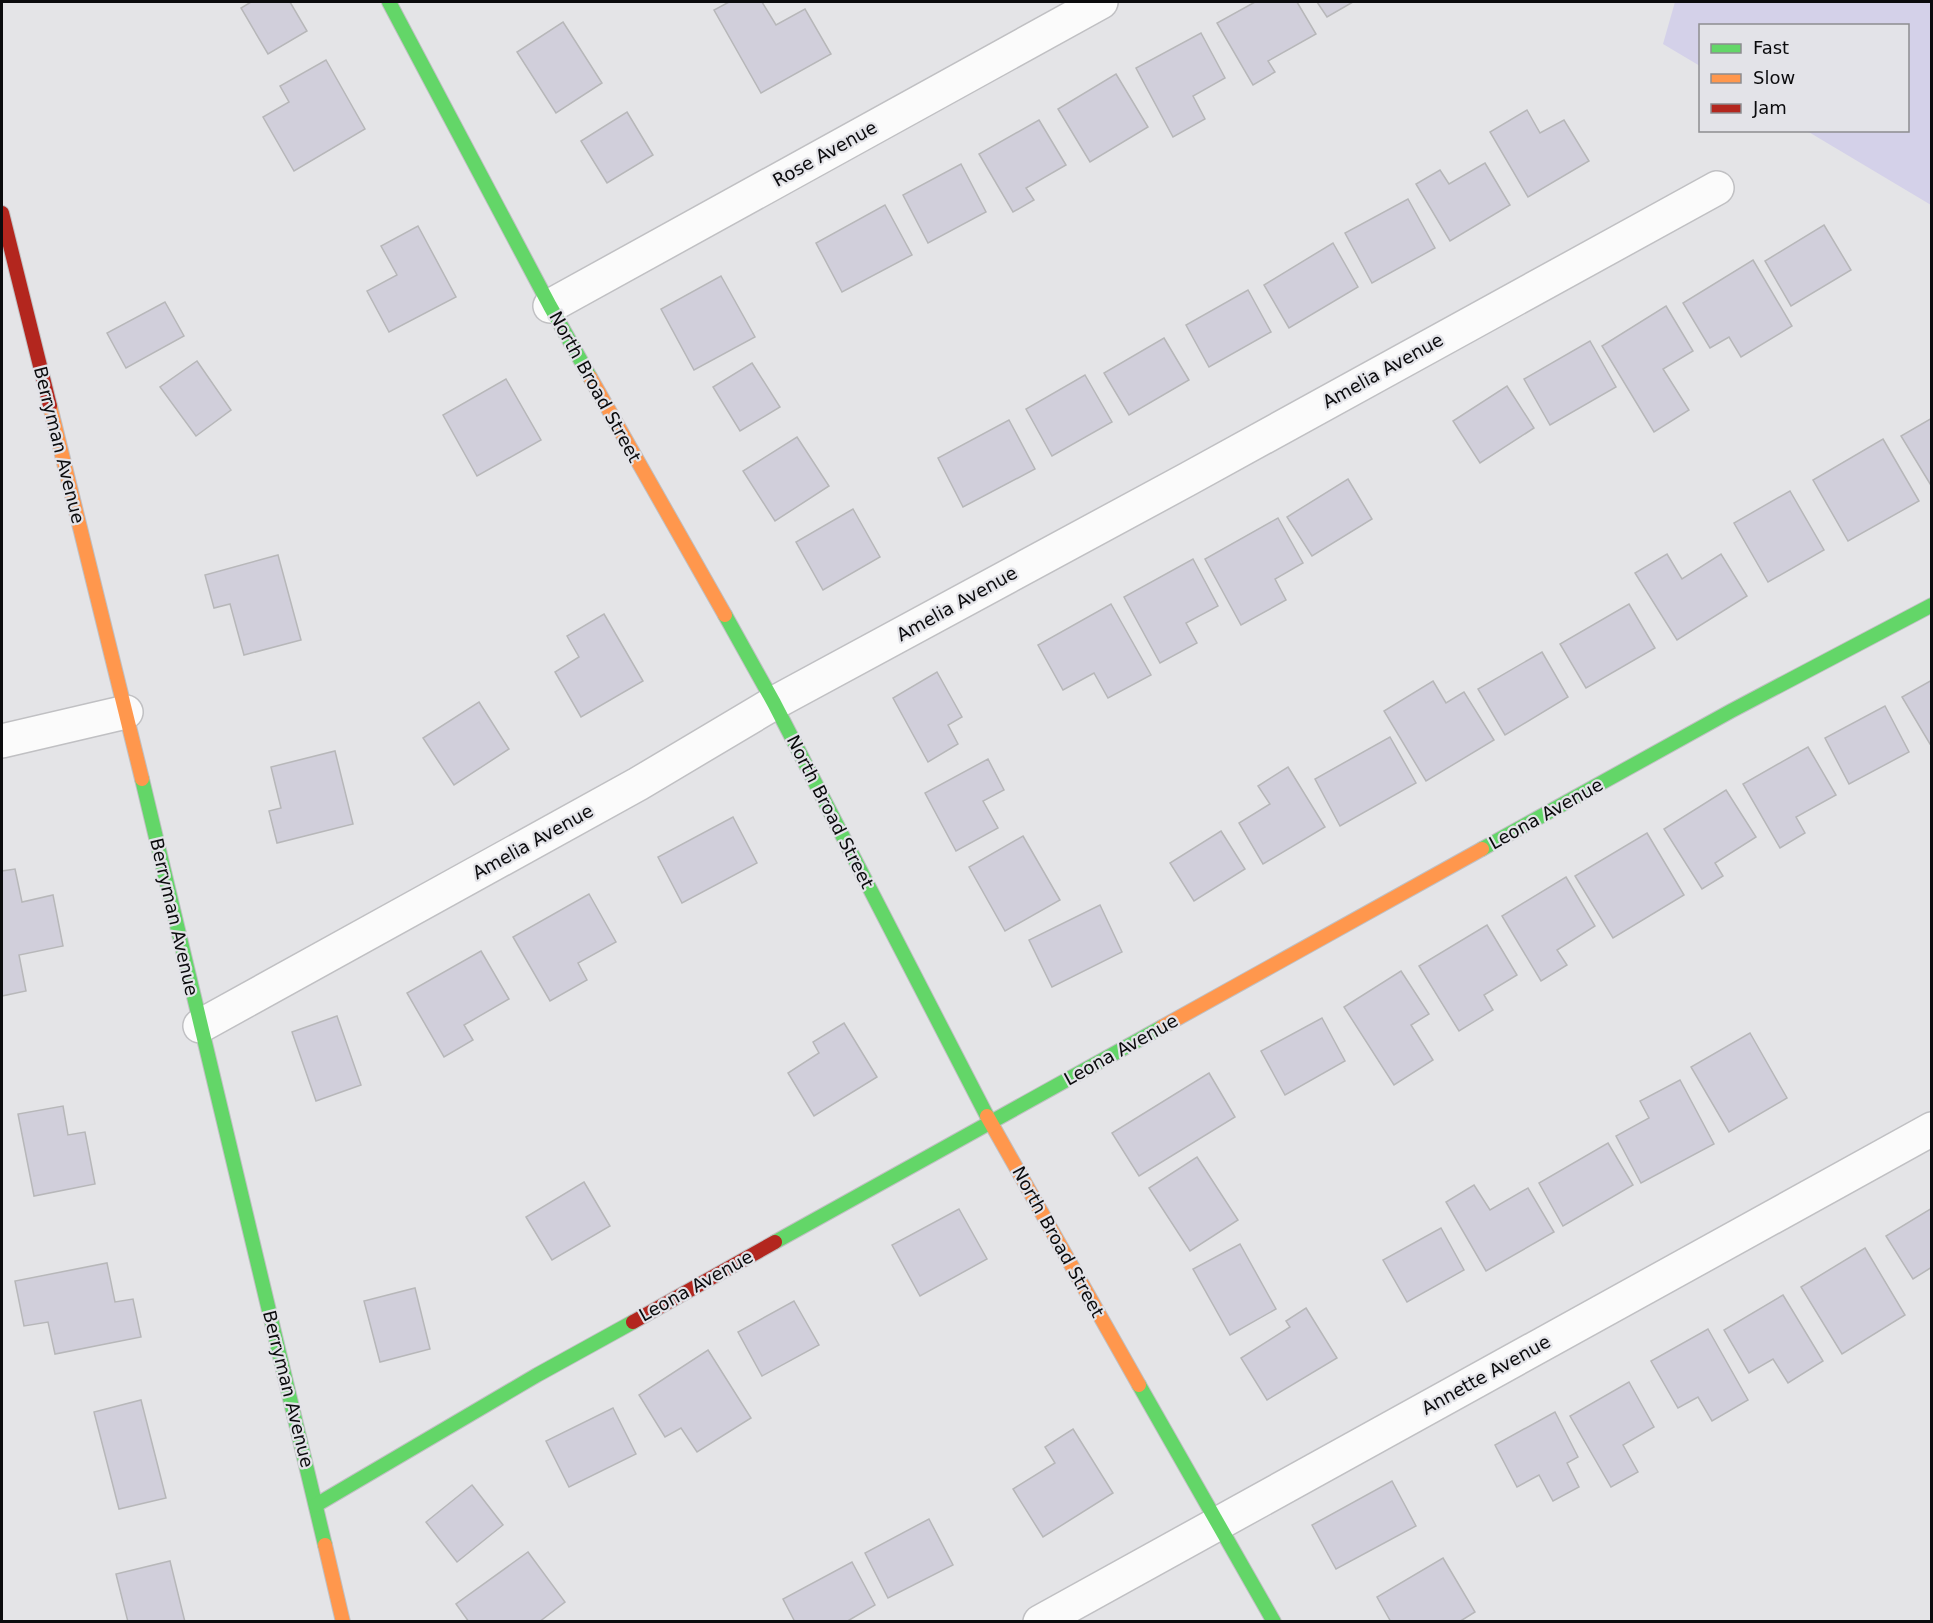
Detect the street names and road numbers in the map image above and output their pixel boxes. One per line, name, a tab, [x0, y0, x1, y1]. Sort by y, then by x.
street label: Rose Avenue	[769, 116, 880, 191]
street label: North Broad Street	[545, 308, 646, 466]
street label: Amelia Avenue	[1319, 329, 1447, 412]
street label: Berryman Avenue	[30, 364, 89, 526]
street label: Amelia Avenue	[893, 562, 1021, 645]
street label: North Broad Street	[783, 732, 878, 892]
street label: Leona Avenue	[1485, 774, 1606, 853]
street label: Amelia Avenue	[469, 800, 597, 883]
street label: Berryman Avenue	[146, 836, 203, 998]
street label: Leona Avenue	[1060, 1010, 1181, 1089]
street label: North Broad Street	[1008, 1163, 1109, 1321]
street label: Leona Avenue	[635, 1246, 756, 1325]
street label: Berryman Avenue	[259, 1308, 318, 1470]
street label: Annette Avenue	[1418, 1330, 1554, 1419]

